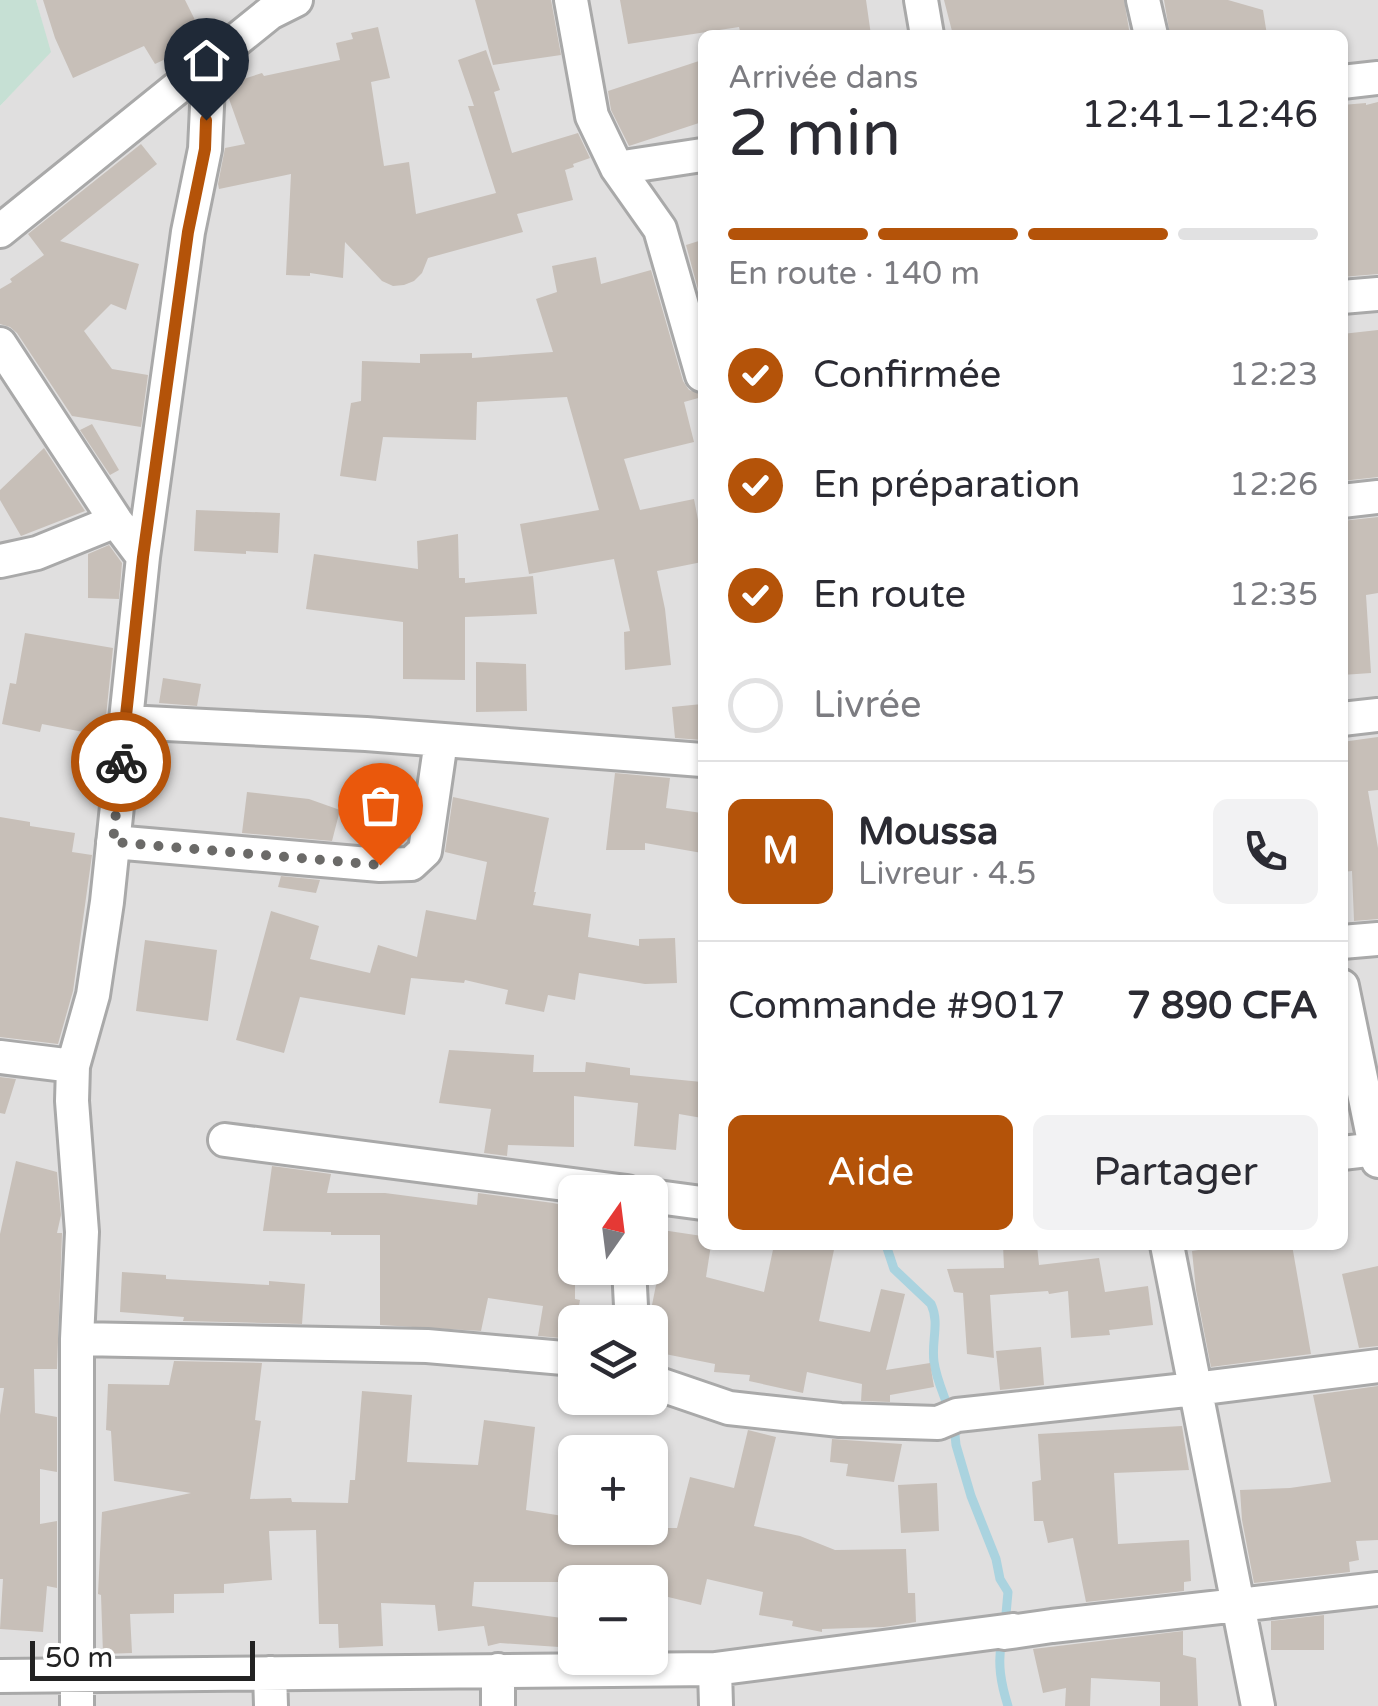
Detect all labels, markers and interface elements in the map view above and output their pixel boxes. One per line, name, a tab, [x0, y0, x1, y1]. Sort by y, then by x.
pin	[164, 18, 249, 121]
icon: home	[179, 33, 234, 88]
text: Arrivée dans	[728, 59, 918, 97]
text: 12:41–12:46	[1081, 92, 1318, 138]
text: 2 min	[728, 95, 901, 174]
text: En route · 140 m	[728, 255, 980, 293]
icon: check	[728, 348, 783, 403]
text: Confirmée	[813, 352, 1001, 398]
text: 12:23	[1229, 356, 1318, 394]
icon: check	[728, 458, 783, 513]
text: En préparation	[813, 462, 1080, 508]
text: 12:26	[1229, 466, 1318, 504]
icon: check	[728, 568, 783, 623]
text: En route	[813, 572, 966, 618]
text: 12:35	[1229, 576, 1318, 614]
text: Livrée	[813, 682, 922, 728]
courier	[71, 712, 171, 812]
icon: bike	[94, 735, 149, 790]
pin	[338, 763, 423, 866]
icon: bag	[353, 778, 408, 833]
button: phone	[1213, 799, 1318, 904]
text: Moussa	[858, 809, 998, 855]
text: M	[762, 828, 799, 874]
text: Livreur · 4.5	[858, 855, 1036, 893]
text: Commande #9017	[728, 983, 1065, 1029]
text: 7 890 CFA	[1127, 983, 1318, 1029]
button: Aide	[728, 1115, 1013, 1230]
button: Partager	[1033, 1115, 1318, 1230]
north arrow	[558, 1175, 668, 1285]
map controls	[558, 1175, 668, 1675]
button: layers	[558, 1305, 668, 1415]
button: +	[558, 1435, 668, 1545]
button: −	[558, 1565, 668, 1675]
scale bar	[30, 1636, 255, 1680]
text: 50 m	[45, 1641, 113, 1675]

